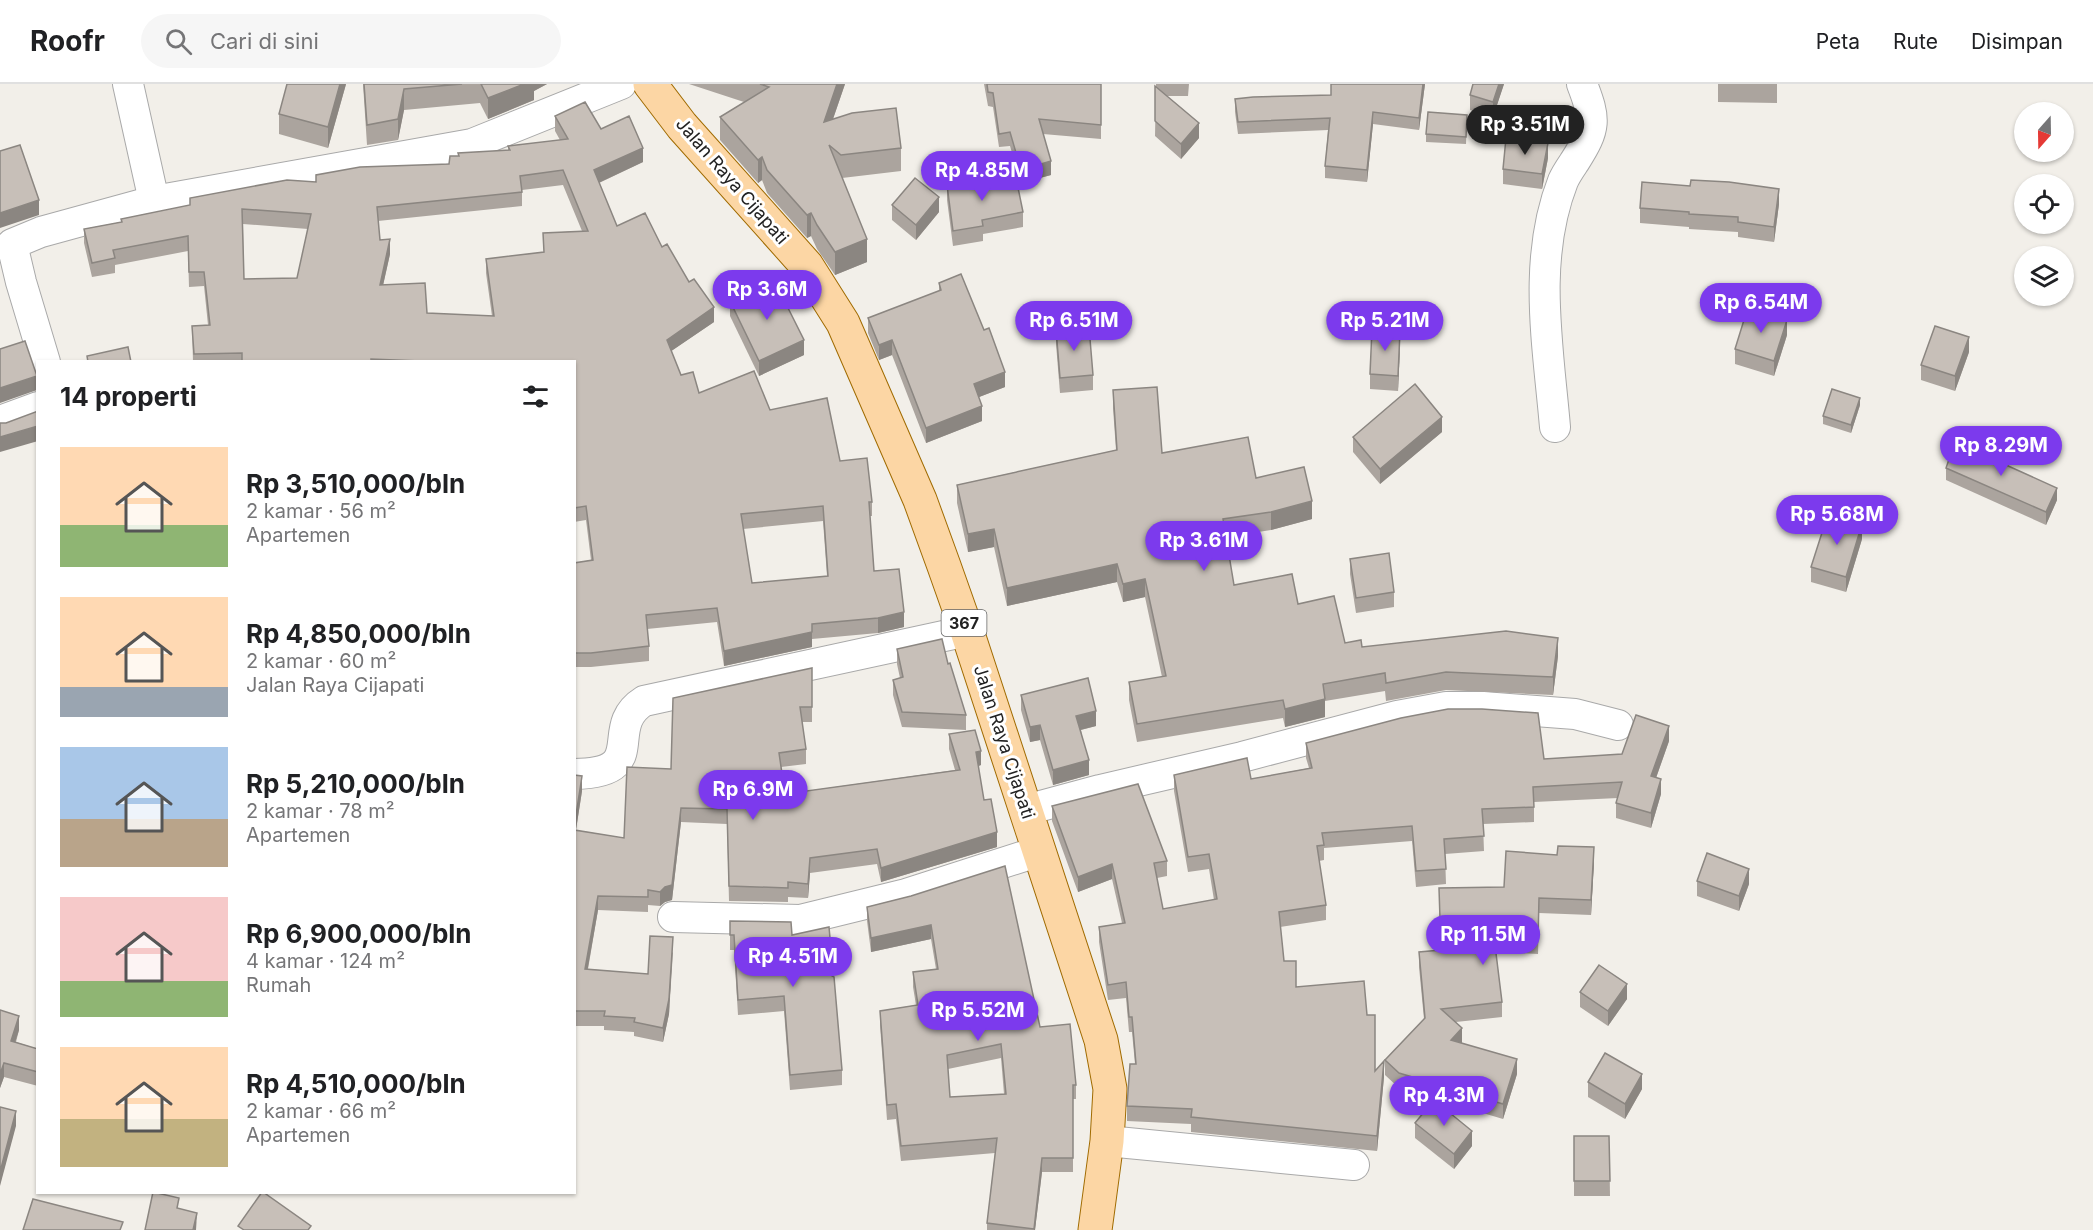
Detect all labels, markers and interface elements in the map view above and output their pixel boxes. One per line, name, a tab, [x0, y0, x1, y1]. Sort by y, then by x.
search box	[141, 14, 561, 68]
text: Roofr	[30, 24, 105, 58]
icon: search	[162, 25, 195, 58]
text: Cari di sini	[210, 28, 319, 54]
text: Peta	[1816, 29, 1860, 54]
text: Rute	[1893, 29, 1938, 54]
text: Disimpan	[1971, 29, 2063, 54]
north arrow	[2014, 102, 2074, 162]
map controls	[2014, 102, 2074, 306]
pin: Rp 3.51M	[1463, 105, 1587, 156]
text: Rp 3.51M	[1480, 112, 1570, 136]
street label: Jalan Raya Cijapati	[672, 113, 793, 248]
pin: Rp 4.85M	[920, 151, 1044, 202]
text: Rp 4.85M	[935, 158, 1029, 182]
button: locate	[2014, 174, 2074, 234]
button: layers	[2014, 246, 2074, 306]
pin: Rp 3.6M	[712, 270, 822, 321]
text: Rp 3.6M	[727, 277, 807, 301]
pin: Rp 6.54M	[1699, 283, 1823, 334]
text: Rp 6.54M	[1714, 290, 1808, 314]
pin: Rp 6.51M	[1012, 301, 1136, 352]
pin: Rp 5.21M	[1323, 301, 1447, 352]
text: Rp 6.51M	[1029, 308, 1119, 332]
text: Rp 5.21M	[1340, 308, 1430, 332]
icon: filters	[519, 380, 552, 413]
text: 14 properti	[60, 381, 197, 412]
pin: Rp 8.29M	[1939, 426, 2063, 477]
text: Rp 8.29M	[1954, 433, 2048, 457]
text: Rp 3,510,000/bln	[246, 468, 465, 499]
icon: home	[108, 471, 180, 543]
pin: Rp 5.68M	[1775, 495, 1899, 546]
text: 2 kamar · 56 m²	[246, 499, 396, 523]
text: Rp 5.68M	[1790, 502, 1884, 526]
pin: Rp 3.61M	[1142, 521, 1266, 572]
text: Apartemen	[246, 523, 350, 547]
text: Rp 3.61M	[1159, 528, 1249, 552]
road number: 367	[942, 610, 986, 636]
text: Rp 4,850,000/bln	[246, 618, 471, 649]
icon: home	[108, 621, 180, 693]
text: 2 kamar · 60 m²	[246, 649, 396, 673]
street label: Jalan Raya Cijapati	[970, 662, 1039, 821]
text: Jalan Raya Cijapati	[246, 673, 424, 697]
text: Rp 5,210,000/bln	[246, 768, 465, 799]
pin: Rp 6.9M	[698, 770, 808, 821]
icon: home	[108, 771, 180, 843]
text: Rp 6.9M	[713, 777, 793, 801]
text: 2 kamar · 78 m²	[246, 799, 395, 823]
text: Apartemen	[246, 823, 350, 847]
pin: Rp 11.5M	[1421, 915, 1545, 966]
text: Rp 6,900,000/bln	[246, 918, 472, 949]
icon: home	[108, 921, 180, 993]
text: Rp 11.5M	[1440, 922, 1526, 946]
pin: Rp 4.51M	[731, 937, 855, 988]
text: Rp 4.51M	[748, 944, 838, 968]
text: 4 kamar · 124 m²	[246, 949, 405, 973]
text: Rumah	[246, 973, 311, 997]
pin: Rp 5.52M	[916, 991, 1040, 1042]
text: Rp 5.52M	[931, 998, 1025, 1022]
text: Rp 4,510,000/bln	[246, 1068, 466, 1099]
icon: home	[108, 1071, 180, 1143]
pin: Rp 4.3M	[1389, 1076, 1499, 1127]
text: Rp 4.3M	[1403, 1083, 1485, 1107]
text: 2 kamar · 66 m²	[246, 1099, 396, 1123]
text: Apartemen	[246, 1123, 350, 1147]

